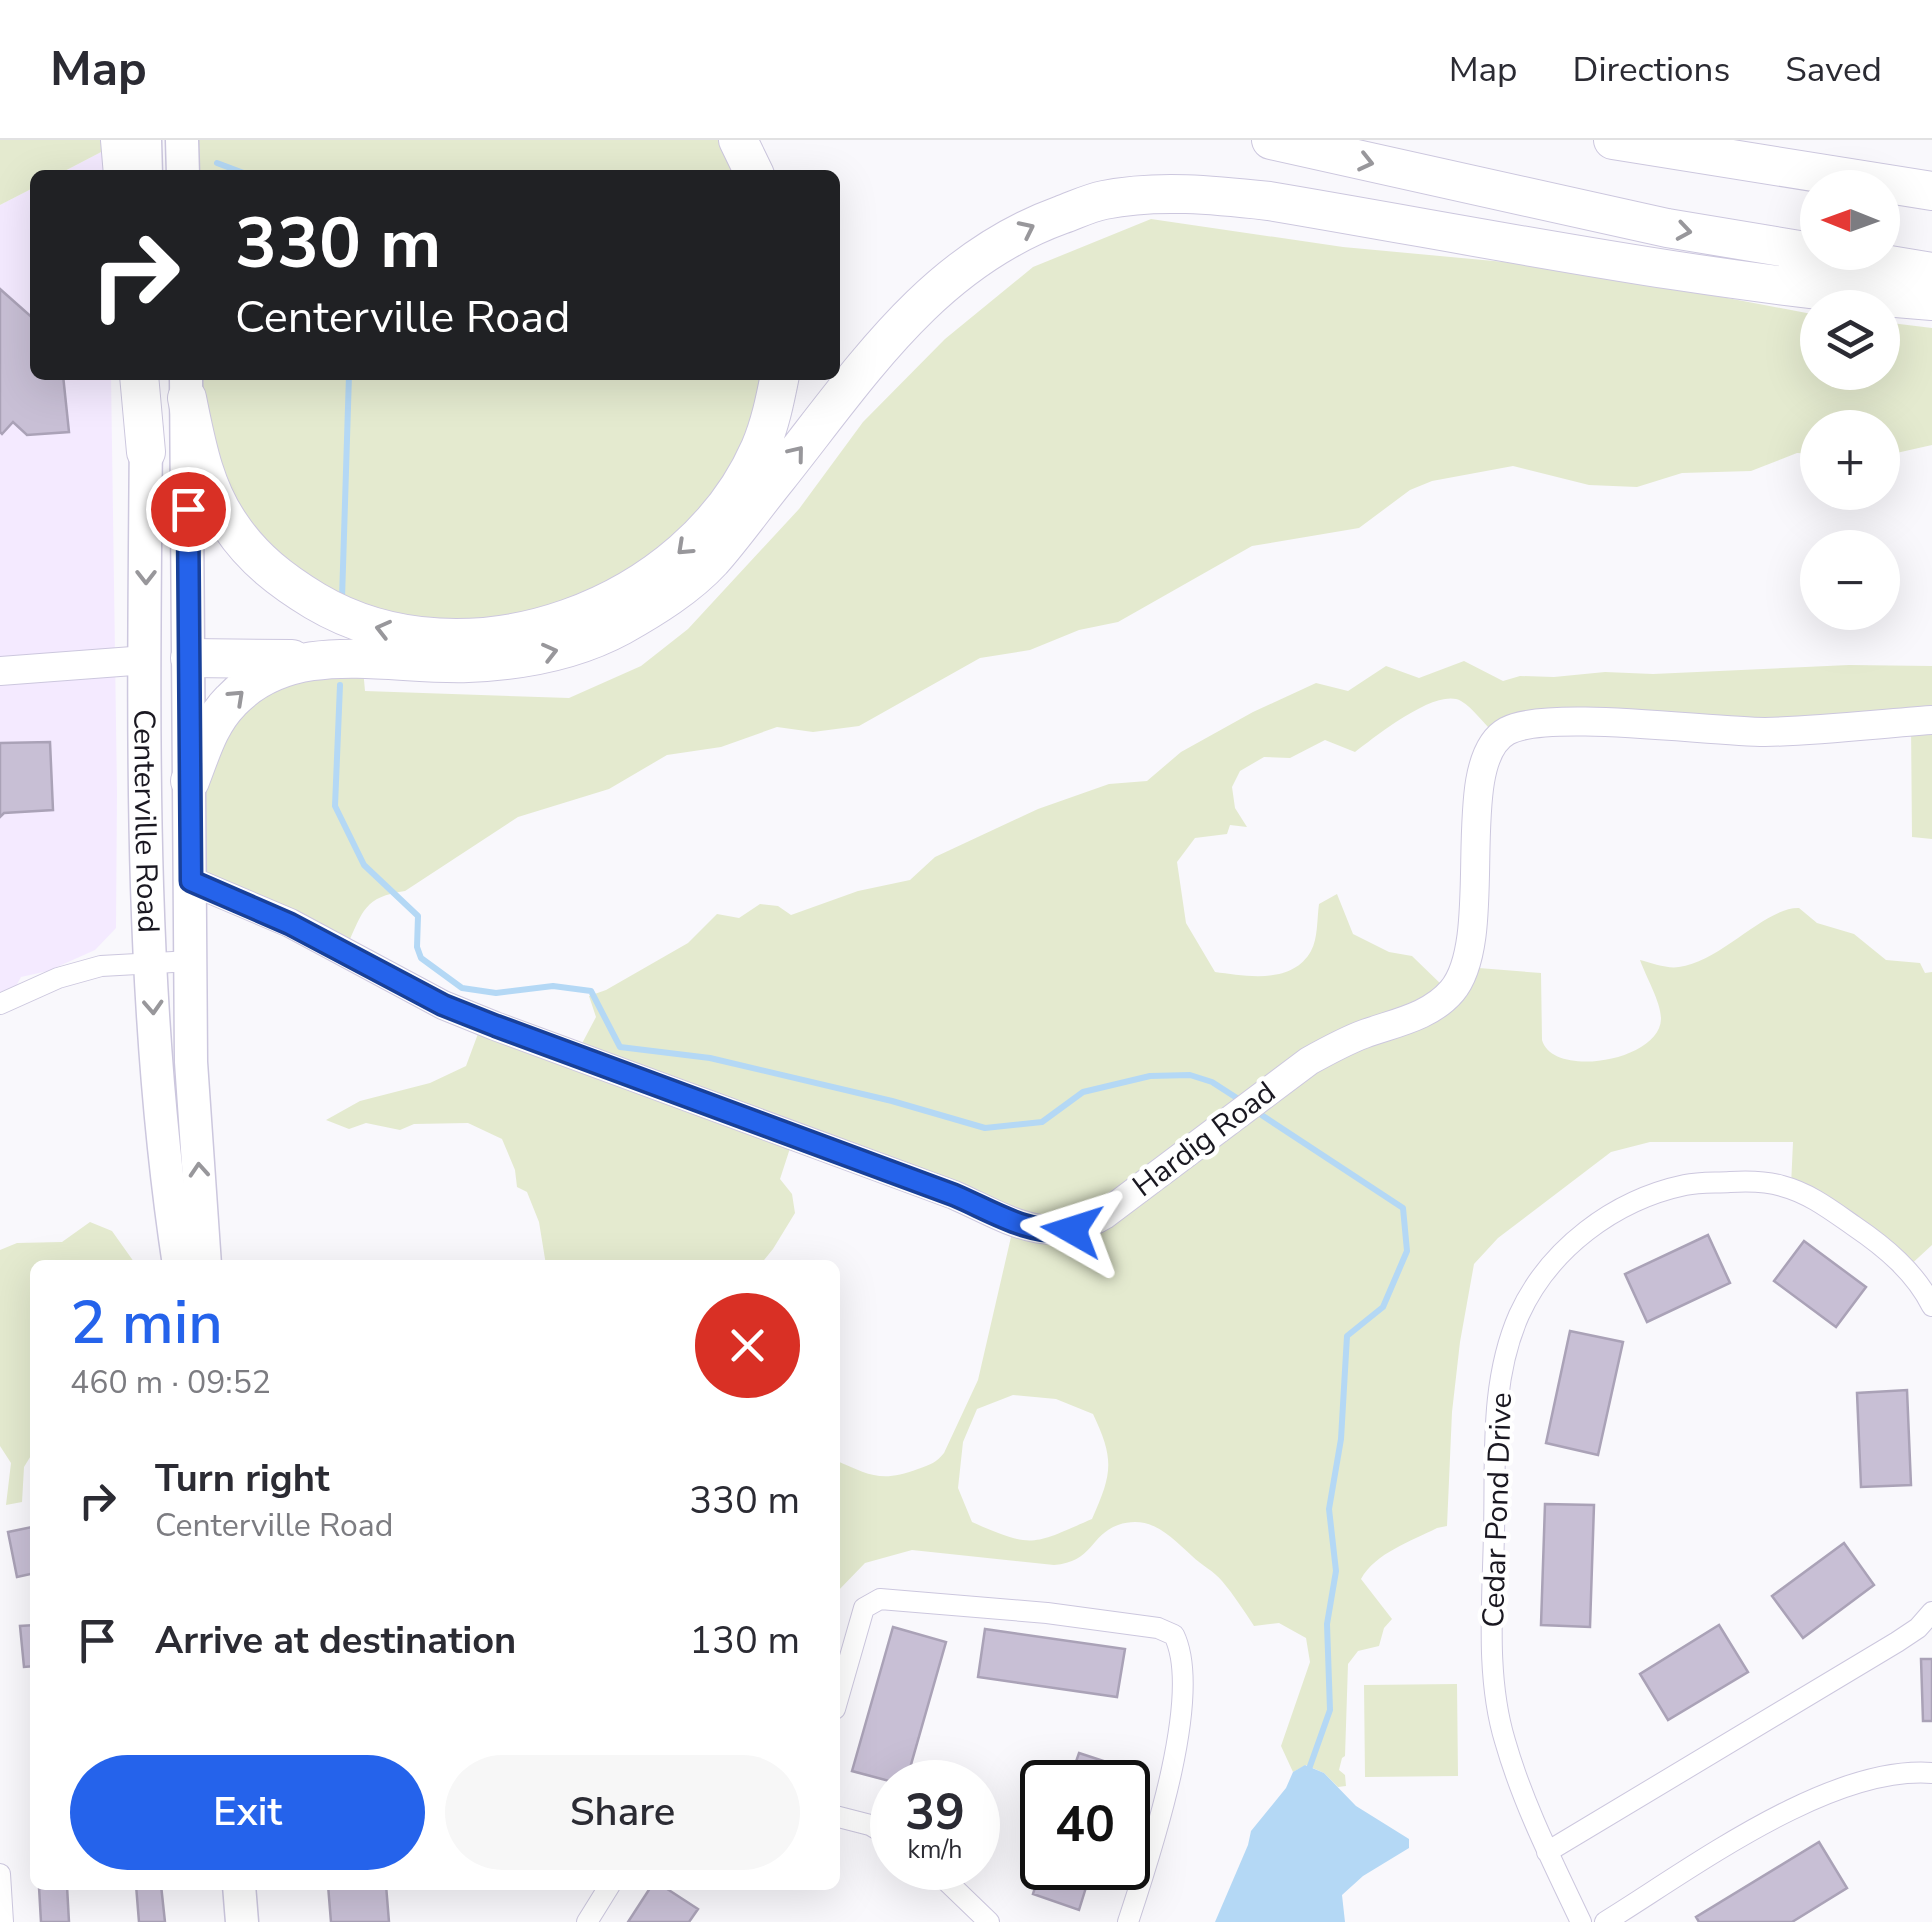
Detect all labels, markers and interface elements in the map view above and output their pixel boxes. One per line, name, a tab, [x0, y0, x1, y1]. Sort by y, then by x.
text: Map	[50, 36, 147, 102]
text: Map	[1449, 46, 1518, 93]
text: Directions	[1573, 46, 1730, 93]
text: Saved	[1785, 46, 1882, 93]
one-way arrow	[1357, 150, 1374, 171]
north arrow	[1800, 170, 1900, 270]
map controls	[1800, 170, 1900, 630]
text: 330 m	[235, 196, 441, 292]
icon: right	[70, 210, 200, 340]
one-way arrow	[1676, 220, 1692, 241]
one-way arrow	[1017, 222, 1035, 241]
text: Centerville Road	[235, 287, 570, 348]
button: layers	[1800, 290, 1900, 390]
button: +	[1800, 410, 1900, 510]
one-way arrow	[785, 446, 803, 464]
pin	[146, 467, 231, 552]
icon: arrive	[161, 482, 216, 537]
button: −	[1800, 530, 1900, 630]
one-way arrow	[677, 536, 696, 554]
one-way arrow	[135, 570, 157, 586]
one-way arrow	[375, 620, 392, 641]
one-way arrow	[541, 642, 558, 663]
one-way arrow	[225, 691, 243, 709]
street label: Centerville Road	[123, 709, 169, 934]
one-way arrow	[142, 1000, 163, 1016]
street label: Hardig Road	[1125, 1072, 1284, 1207]
one-way arrow	[188, 1161, 210, 1177]
position arrow	[1020, 1178, 1124, 1282]
text: 2 min	[70, 1282, 223, 1364]
button: close	[695, 1293, 800, 1398]
text: 460 m · 09:52	[70, 1361, 271, 1404]
street label: Cedar Pond Drive	[1473, 1392, 1522, 1628]
text: Turn right	[155, 1453, 330, 1504]
icon: right	[70, 1473, 125, 1528]
text: 330 m	[689, 1475, 800, 1526]
text: Centerville Road	[155, 1504, 393, 1547]
icon: arrive	[70, 1613, 125, 1668]
text: Arrive at destination	[155, 1615, 516, 1666]
text: 130 m	[689, 1615, 800, 1666]
button: Exit	[70, 1755, 425, 1870]
button: Share	[445, 1755, 800, 1870]
speed limit sign: 40	[1020, 1760, 1150, 1890]
text: 39	[905, 1778, 965, 1847]
text: km/h	[907, 1833, 963, 1867]

